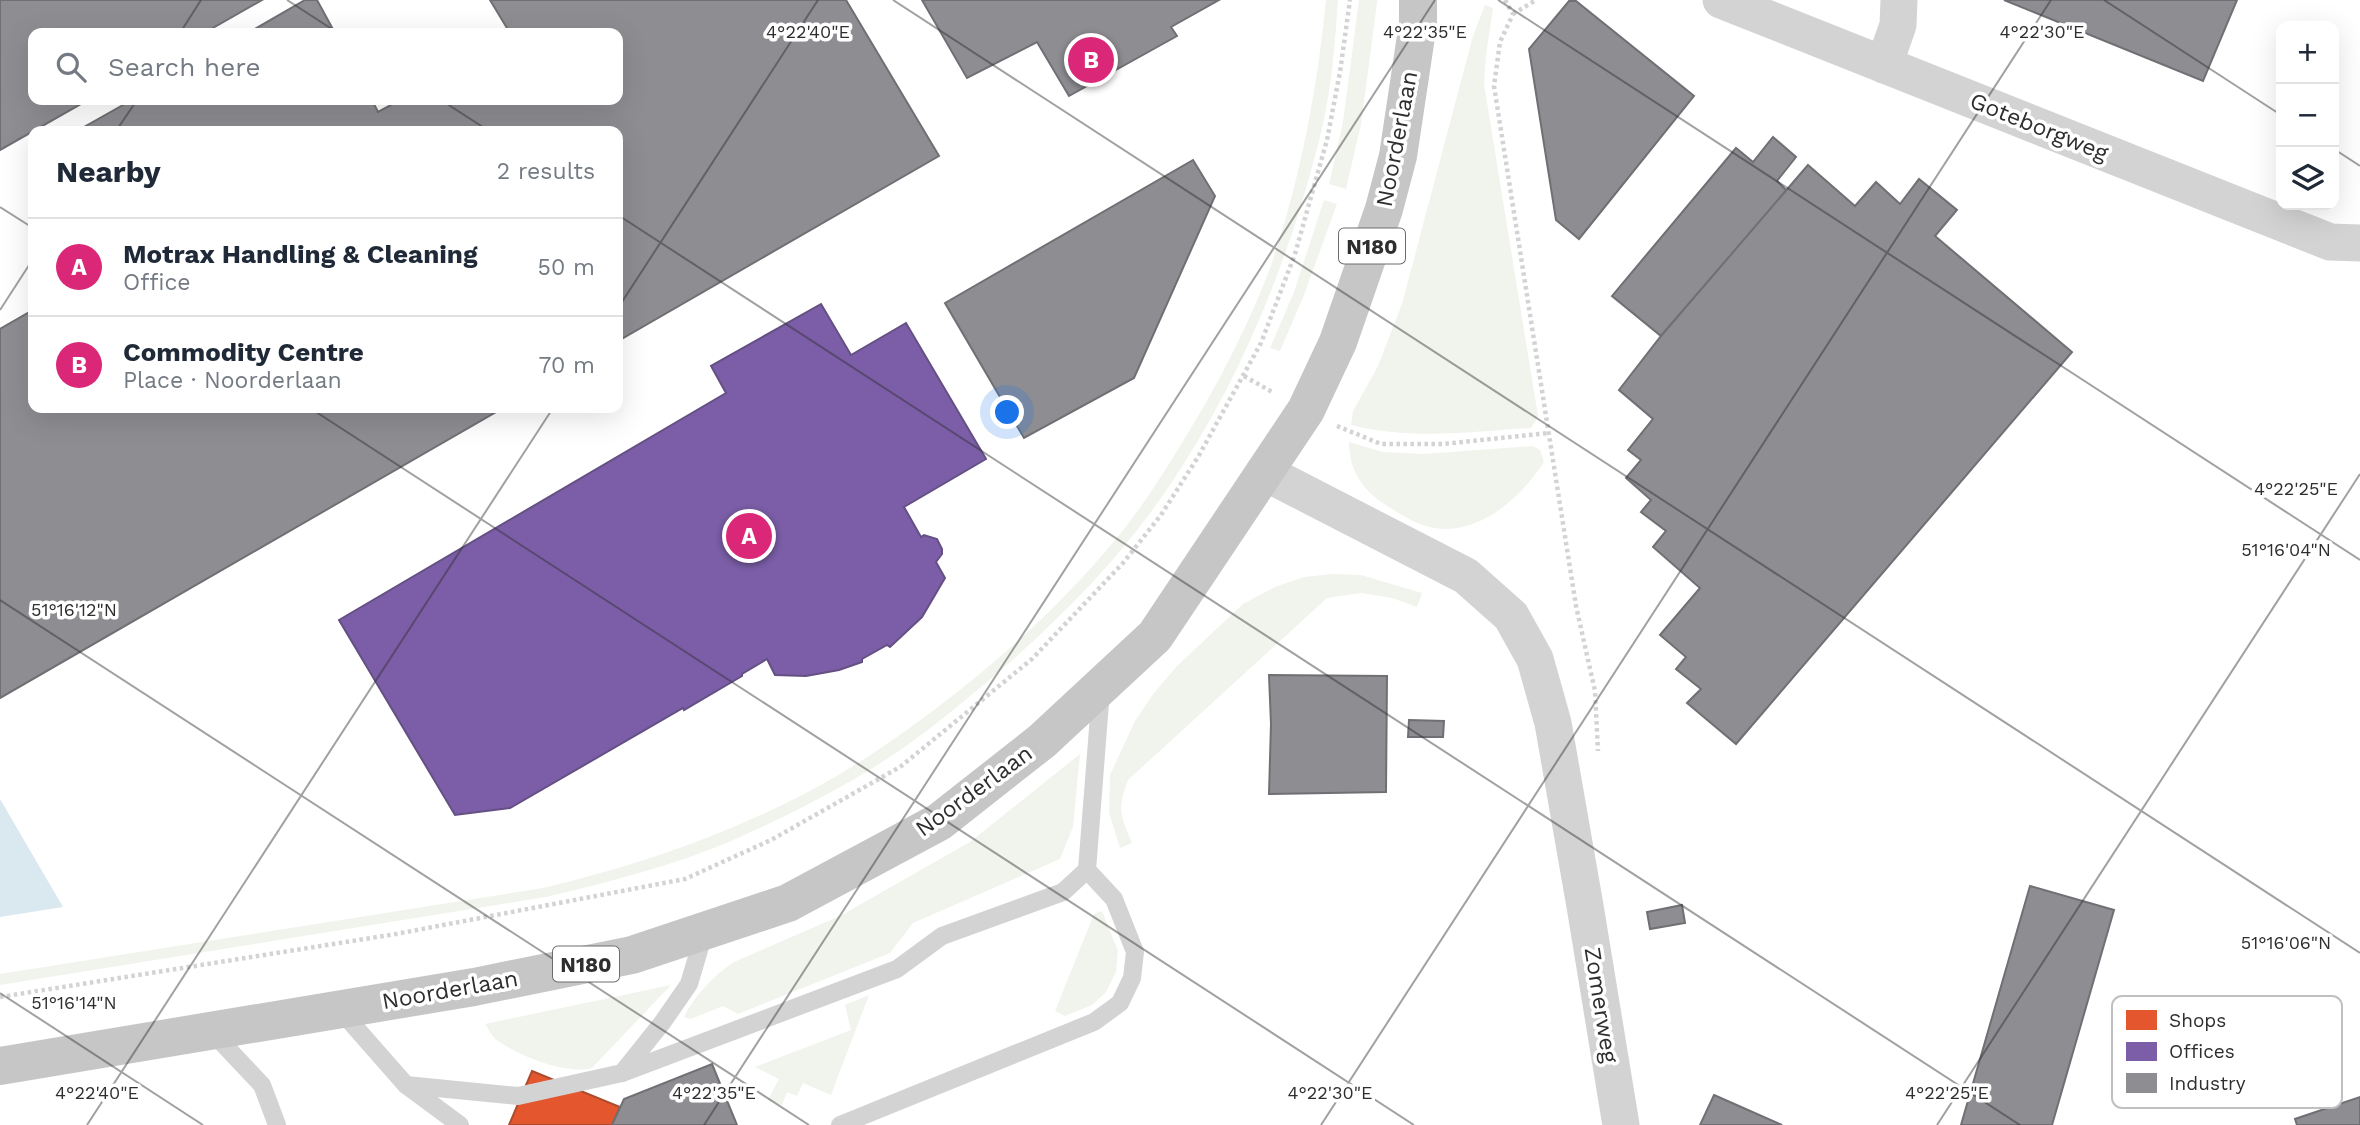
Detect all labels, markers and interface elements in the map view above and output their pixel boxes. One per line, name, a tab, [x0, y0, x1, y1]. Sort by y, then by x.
text: 4°22'40"E	[766, 21, 850, 42]
text: 4°22'35"E	[1383, 21, 1467, 42]
text: 4°22'30"E	[2000, 21, 2084, 42]
map controls	[2276, 21, 2339, 210]
button: +	[2276, 21, 2339, 84]
search box	[28, 28, 623, 105]
pin: B	[1068, 34, 1114, 86]
icon: search	[52, 48, 90, 86]
text: Search here	[108, 52, 260, 82]
street label: Noorderlaan	[1371, 69, 1423, 209]
button: −	[2276, 84, 2339, 147]
street label: Goteborgweg	[1966, 87, 2113, 167]
button: layers	[2276, 147, 2339, 210]
text: Nearby	[56, 154, 161, 189]
text: 2 results	[497, 158, 595, 185]
road number: N180	[1339, 229, 1405, 264]
text: Motrax Handling & Cleaning	[123, 239, 478, 269]
text: A	[71, 254, 87, 281]
text: 50 m	[538, 254, 595, 281]
text: Office	[123, 269, 191, 296]
text: Commodity Centre	[123, 337, 364, 367]
text: B	[71, 352, 87, 379]
text: 70 m	[538, 352, 595, 379]
text: Place · Noorderlaan	[123, 367, 342, 394]
your location	[990, 395, 1024, 429]
text: 4°22'25"E	[2254, 478, 2338, 499]
pin: A	[726, 510, 772, 562]
text: 51°16'04"N	[2241, 539, 2331, 560]
text: 51°16'12"N	[31, 599, 117, 620]
street label: Noorderlaan	[910, 740, 1038, 842]
text: 51°16'06"N	[2241, 932, 2331, 953]
street label: Zomerweg	[1579, 945, 1624, 1065]
road number: N180	[553, 946, 619, 982]
street label: Noorderlaan	[380, 965, 520, 1015]
text: 51°16'14"N	[31, 992, 117, 1013]
legend	[2112, 996, 2342, 1108]
text: Shops	[2169, 1009, 2226, 1032]
text: Offices	[2169, 1040, 2235, 1063]
text: Industry	[2169, 1072, 2246, 1095]
text: 4°22'40"E	[55, 1082, 139, 1103]
text: 4°22'35"E	[672, 1082, 756, 1103]
text: 4°22'30"E	[1288, 1082, 1372, 1103]
text: 4°22'25"E	[1905, 1082, 1989, 1103]

